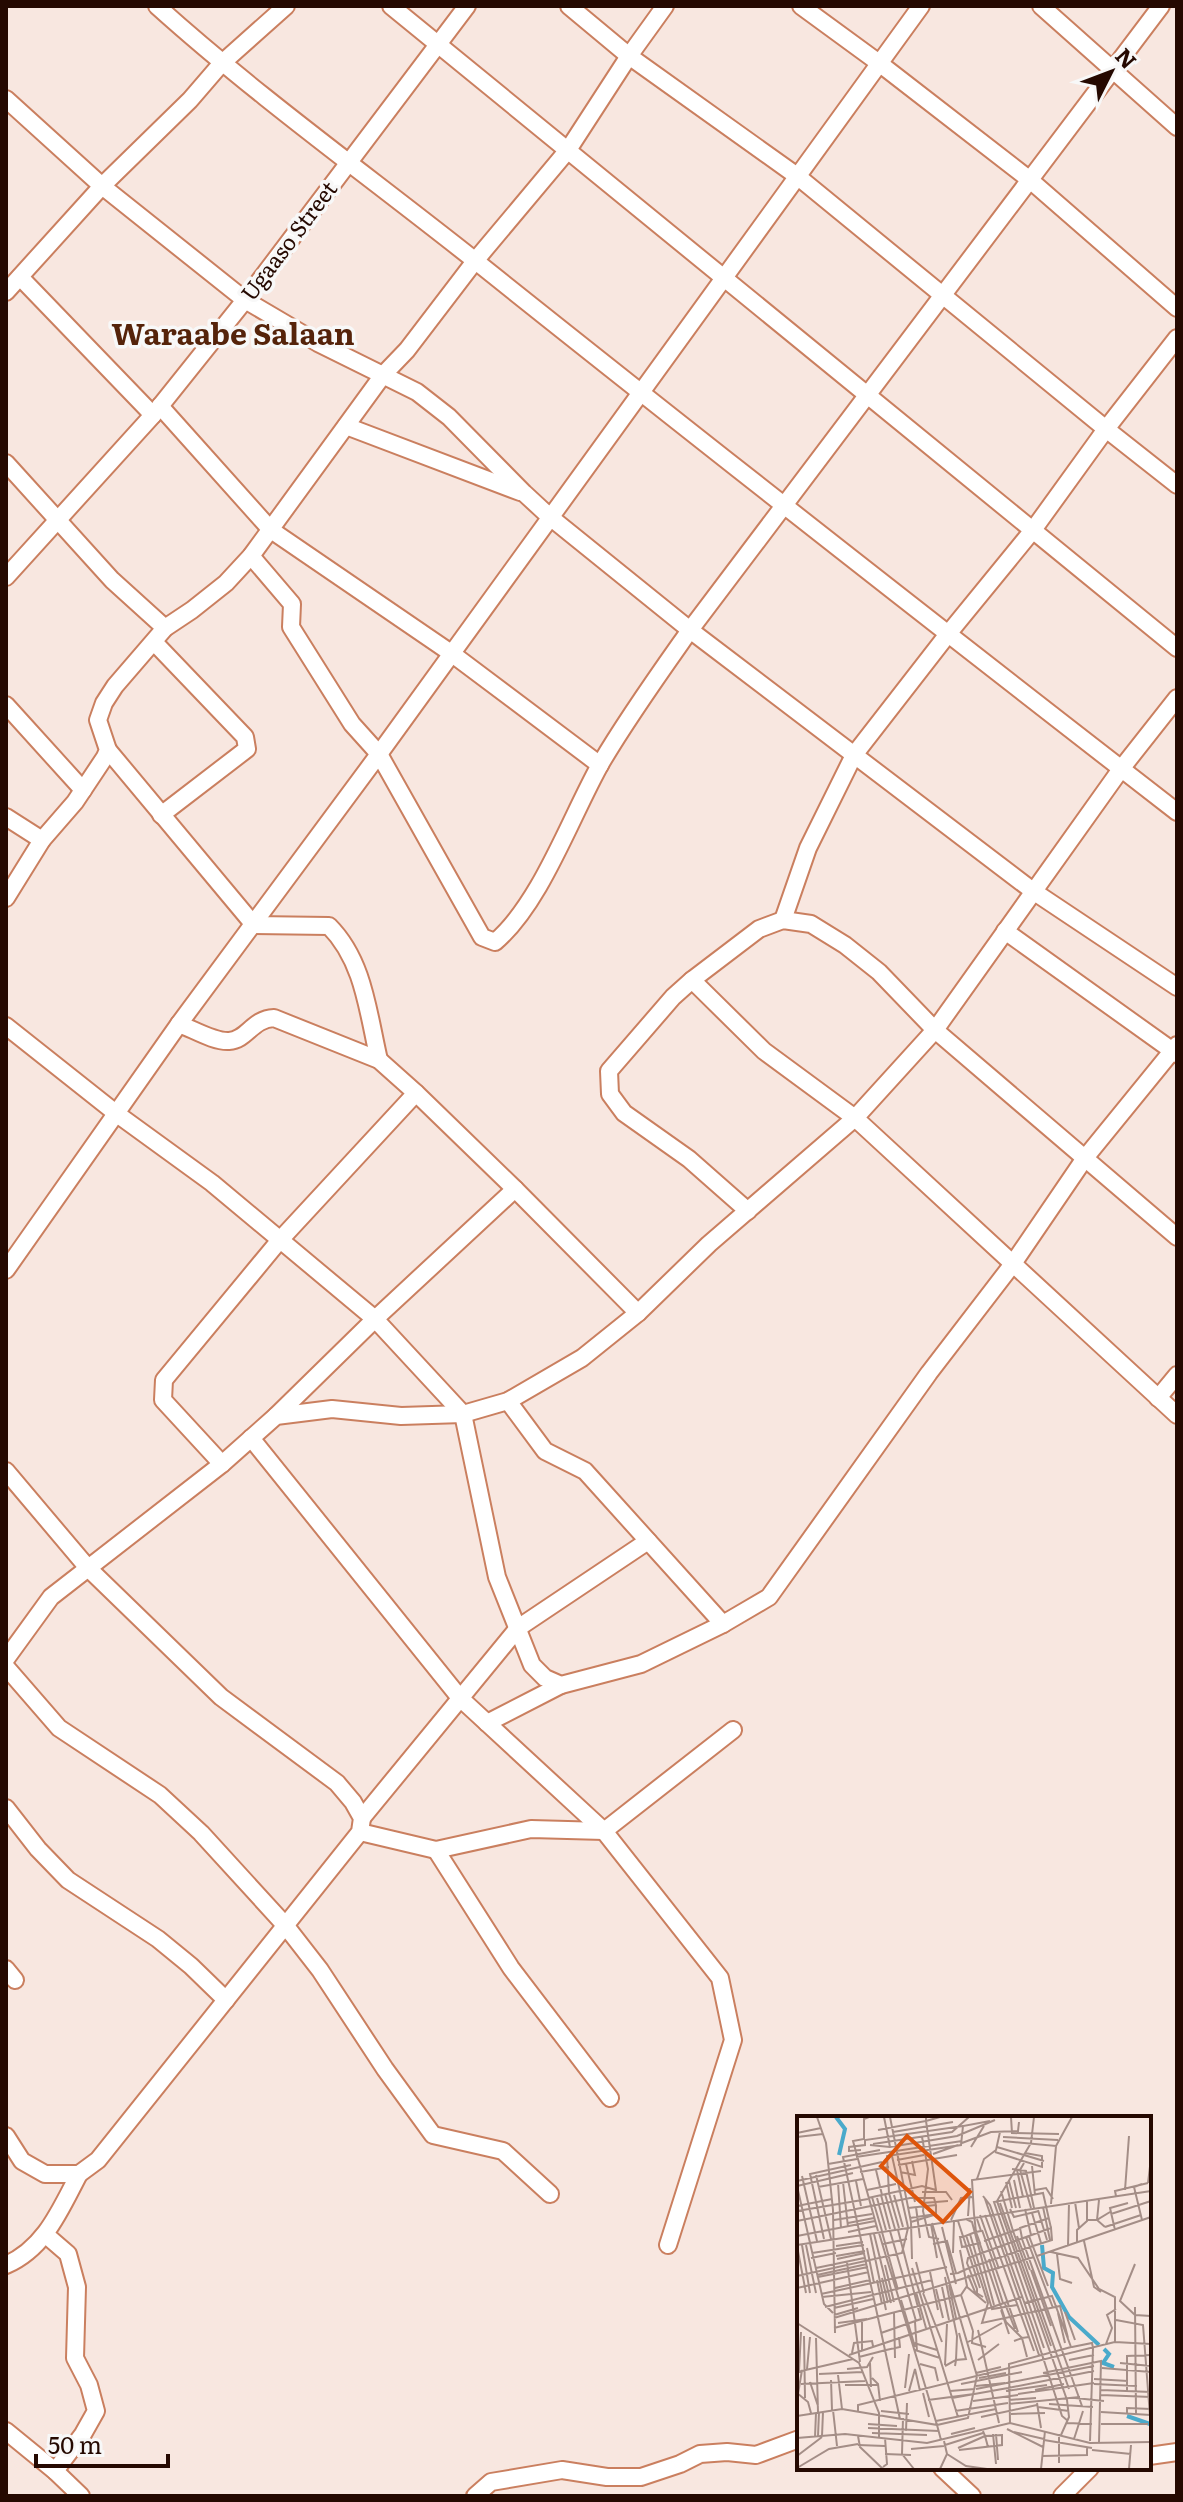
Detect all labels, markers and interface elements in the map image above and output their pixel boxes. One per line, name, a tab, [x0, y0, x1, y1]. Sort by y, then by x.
north arrow	[1071, 32, 1151, 112]
text: N	[1109, 40, 1145, 76]
street label: Ugaaso Street	[232, 173, 344, 307]
district label: Waraabe Salaan	[111, 310, 355, 354]
inset map	[797, 2116, 1151, 2470]
scale bar	[36, 2418, 168, 2468]
text: 50 m	[48, 2426, 102, 2461]

